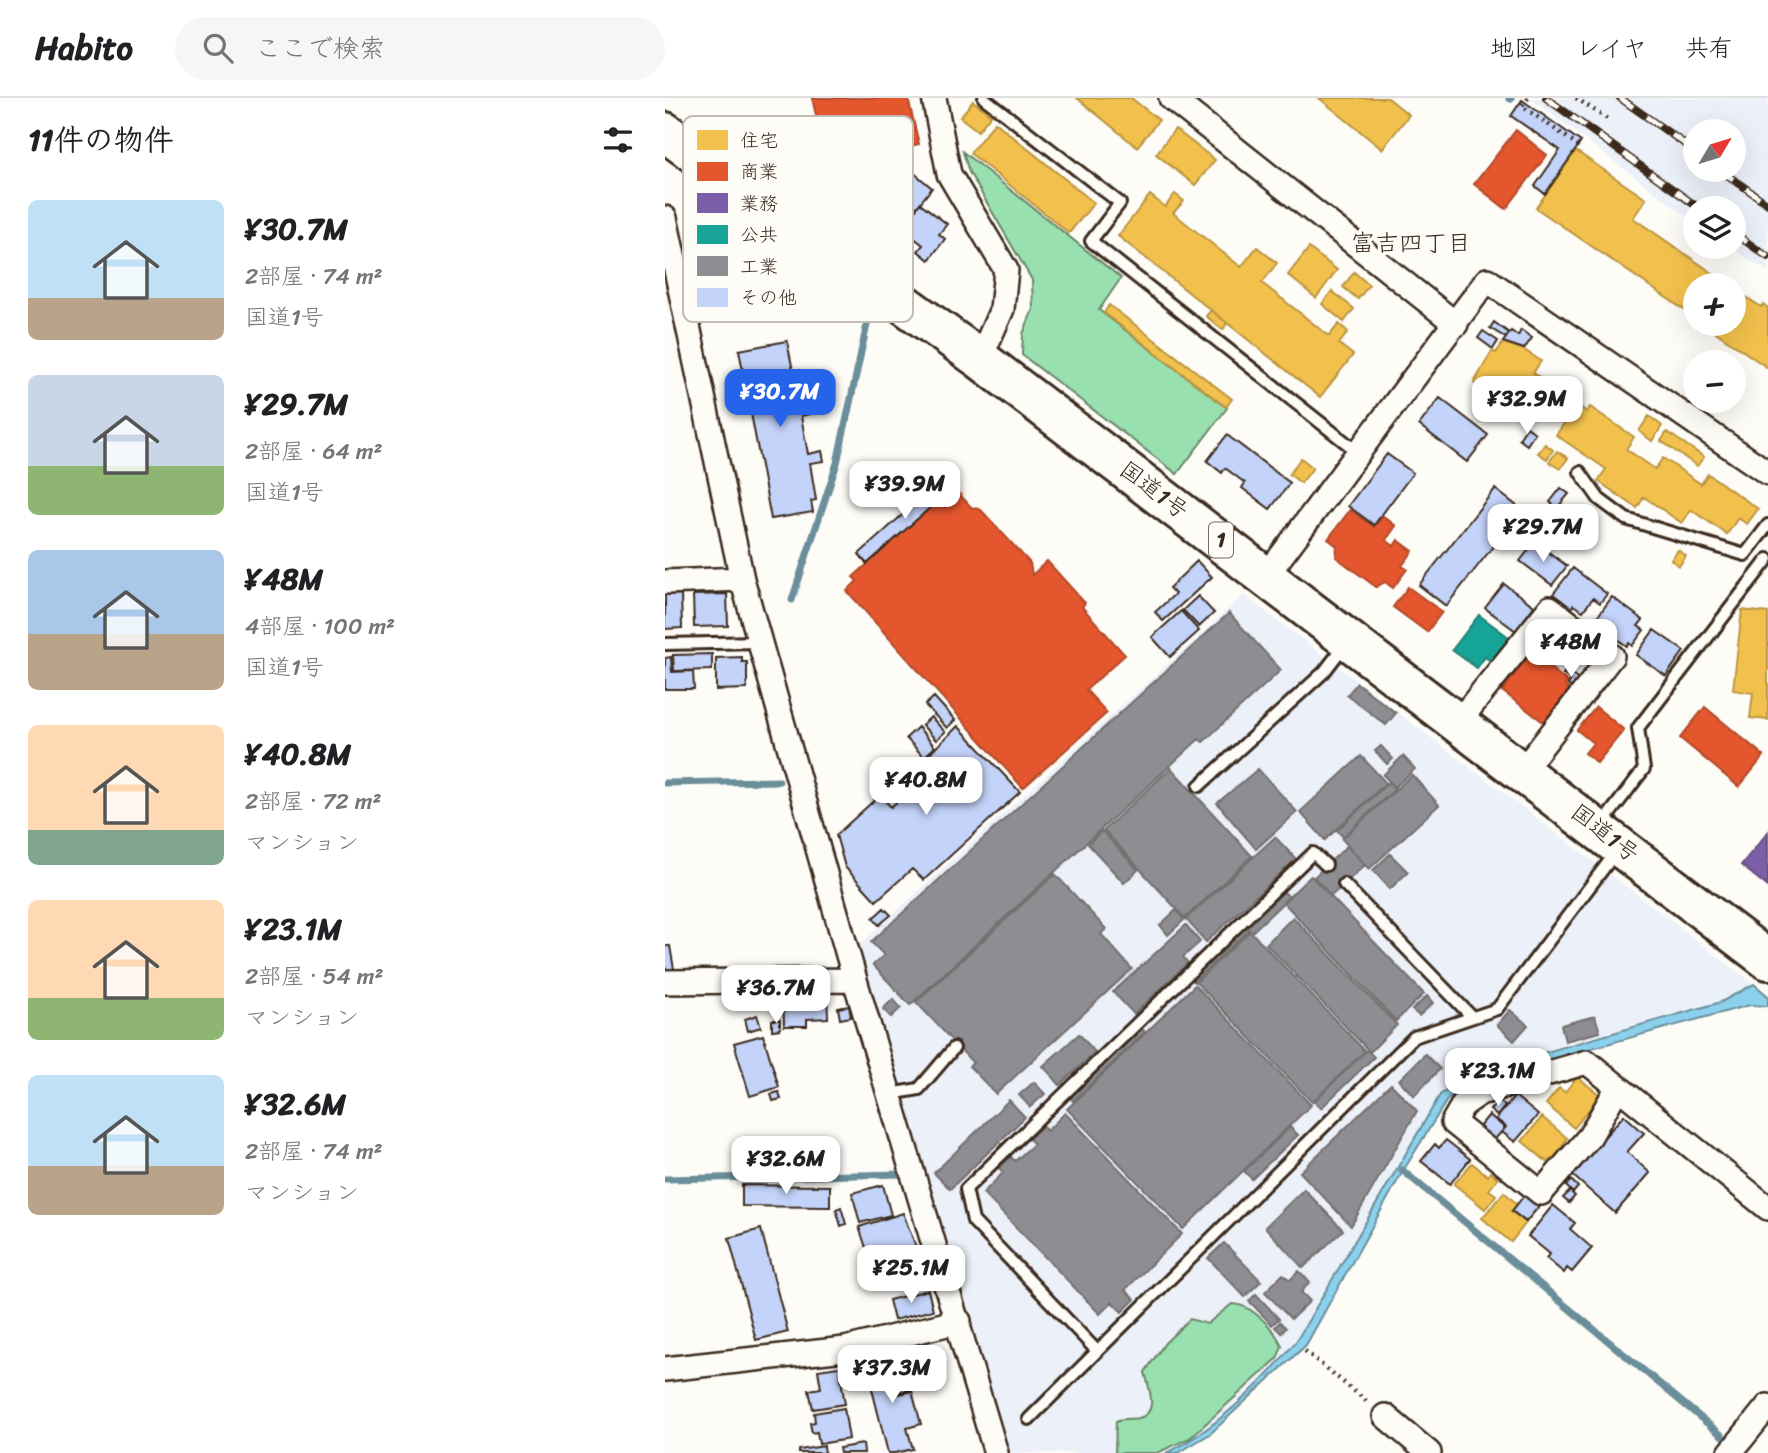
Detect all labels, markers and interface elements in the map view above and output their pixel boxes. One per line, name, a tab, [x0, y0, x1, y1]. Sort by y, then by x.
search box	[175, 17, 665, 80]
text: Habito	[35, 19, 133, 77]
text: ここで検索	[255, 25, 385, 71]
text: 地図	[1490, 27, 1538, 69]
text: レイヤ	[1576, 27, 1647, 69]
text: 共有	[1685, 27, 1733, 69]
icon: search	[199, 29, 237, 67]
text: 11件の物件	[28, 113, 174, 167]
legend	[683, 116, 913, 322]
north arrow	[1683, 119, 1747, 182]
map controls	[1683, 119, 1746, 413]
icon: filters	[599, 121, 637, 159]
text: 住宅	[740, 124, 778, 157]
text: 商業	[740, 155, 778, 188]
text: 業務	[740, 187, 778, 220]
button: layers	[1683, 196, 1746, 259]
text: ¥30.7M	[245, 202, 348, 256]
text: 公共	[740, 218, 778, 251]
district label: 富吉四丁目	[1351, 222, 1471, 264]
icon: home	[84, 228, 168, 312]
text: 工業	[740, 250, 778, 283]
text: 2部屋 · 74 m²	[245, 256, 383, 297]
button: +	[1683, 273, 1746, 336]
text: その他	[740, 281, 797, 314]
text: 国道1号	[245, 297, 324, 338]
button: −	[1683, 350, 1746, 413]
pin: ¥30.7M	[723, 370, 837, 429]
text: ¥30.7M	[741, 371, 819, 412]
pin: ¥32.9M	[1470, 376, 1584, 436]
text: ¥29.7M	[245, 377, 348, 431]
text: ¥32.9M	[1488, 378, 1566, 419]
icon: home	[84, 403, 168, 487]
text: 2部屋 · 64 m²	[245, 431, 383, 472]
street label: 国道1号	[1110, 450, 1198, 530]
pin: ¥39.9M	[848, 462, 962, 521]
text: ¥39.9M	[865, 463, 945, 504]
text: 国道1号	[245, 472, 324, 513]
pin: ¥29.7M	[1486, 504, 1600, 564]
text: ¥29.7M	[1503, 506, 1583, 547]
road number: 1	[1209, 522, 1233, 558]
text: ¥48M	[245, 552, 323, 606]
icon: home	[84, 578, 168, 662]
text: 4部屋 · 100 m²	[245, 606, 395, 647]
pin: ¥48M	[1530, 620, 1612, 679]
text: ¥48M	[1541, 621, 1601, 662]
text: 国道1号	[245, 647, 324, 688]
text: ¥40.8M	[245, 727, 351, 781]
icon: home	[84, 753, 168, 837]
pin: ¥40.8M	[869, 758, 983, 817]
text: ¥40.8M	[885, 759, 967, 800]
text: 2部屋 · 72 m²	[245, 781, 381, 822]
street label: 国道1号	[1561, 793, 1649, 873]
text: マンション	[245, 822, 359, 863]
text: ¥23.1M	[245, 902, 342, 956]
icon: home	[84, 928, 168, 1012]
text: 2部屋 · 54 m²	[245, 956, 384, 997]
pin: ¥36.7M	[719, 965, 833, 1025]
text: ¥36.7M	[737, 967, 815, 1008]
text: マンション	[245, 997, 359, 1038]
pin: ¥23.1M	[1441, 1048, 1555, 1108]
text: ¥23.1M	[1461, 1050, 1535, 1091]
text: ¥32.6M	[245, 1077, 346, 1131]
icon: home	[84, 1103, 168, 1187]
text: 2部屋 · 74 m²	[245, 1131, 383, 1172]
pin: ¥32.6M	[729, 1136, 843, 1196]
text: ¥32.6M	[747, 1138, 825, 1179]
text: マンション	[245, 1172, 359, 1213]
pin: ¥25.1M	[854, 1246, 968, 1305]
text: ¥25.1M	[873, 1247, 949, 1288]
pin: ¥37.3M	[835, 1346, 949, 1405]
text: ¥37.3M	[854, 1347, 930, 1388]

